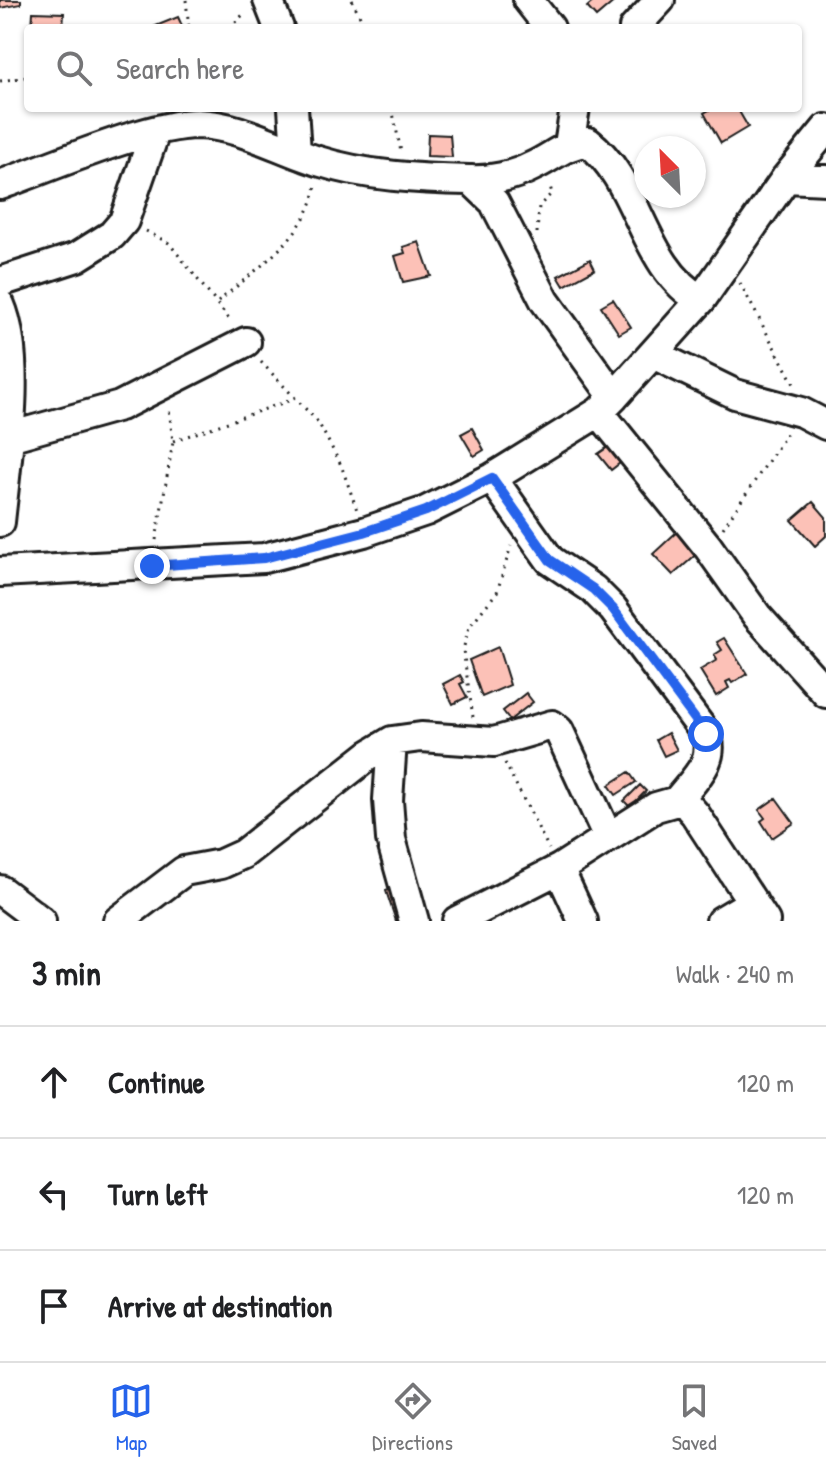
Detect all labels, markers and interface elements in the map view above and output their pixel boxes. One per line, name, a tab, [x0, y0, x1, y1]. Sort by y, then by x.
search box	[24, 24, 802, 112]
icon: search	[52, 46, 96, 90]
text: Search here	[116, 48, 244, 88]
north arrow	[634, 136, 706, 208]
route end	[134, 548, 170, 584]
route start	[688, 716, 724, 752]
text: 3 min	[32, 950, 101, 996]
text: Walk · 240 m	[676, 956, 794, 991]
icon: ahead	[32, 1060, 76, 1104]
text: Continue	[108, 1062, 205, 1102]
text: 120 m	[737, 1065, 794, 1100]
icon: left	[32, 1172, 76, 1216]
text: Turn left	[108, 1174, 207, 1214]
text: 120 m	[737, 1177, 794, 1212]
icon: arrive	[32, 1284, 76, 1328]
text: Arrive at destination	[108, 1286, 333, 1326]
tab: Map	[109, 1379, 153, 1457]
tab: Directions	[372, 1379, 453, 1457]
tab: Saved	[672, 1379, 717, 1457]

